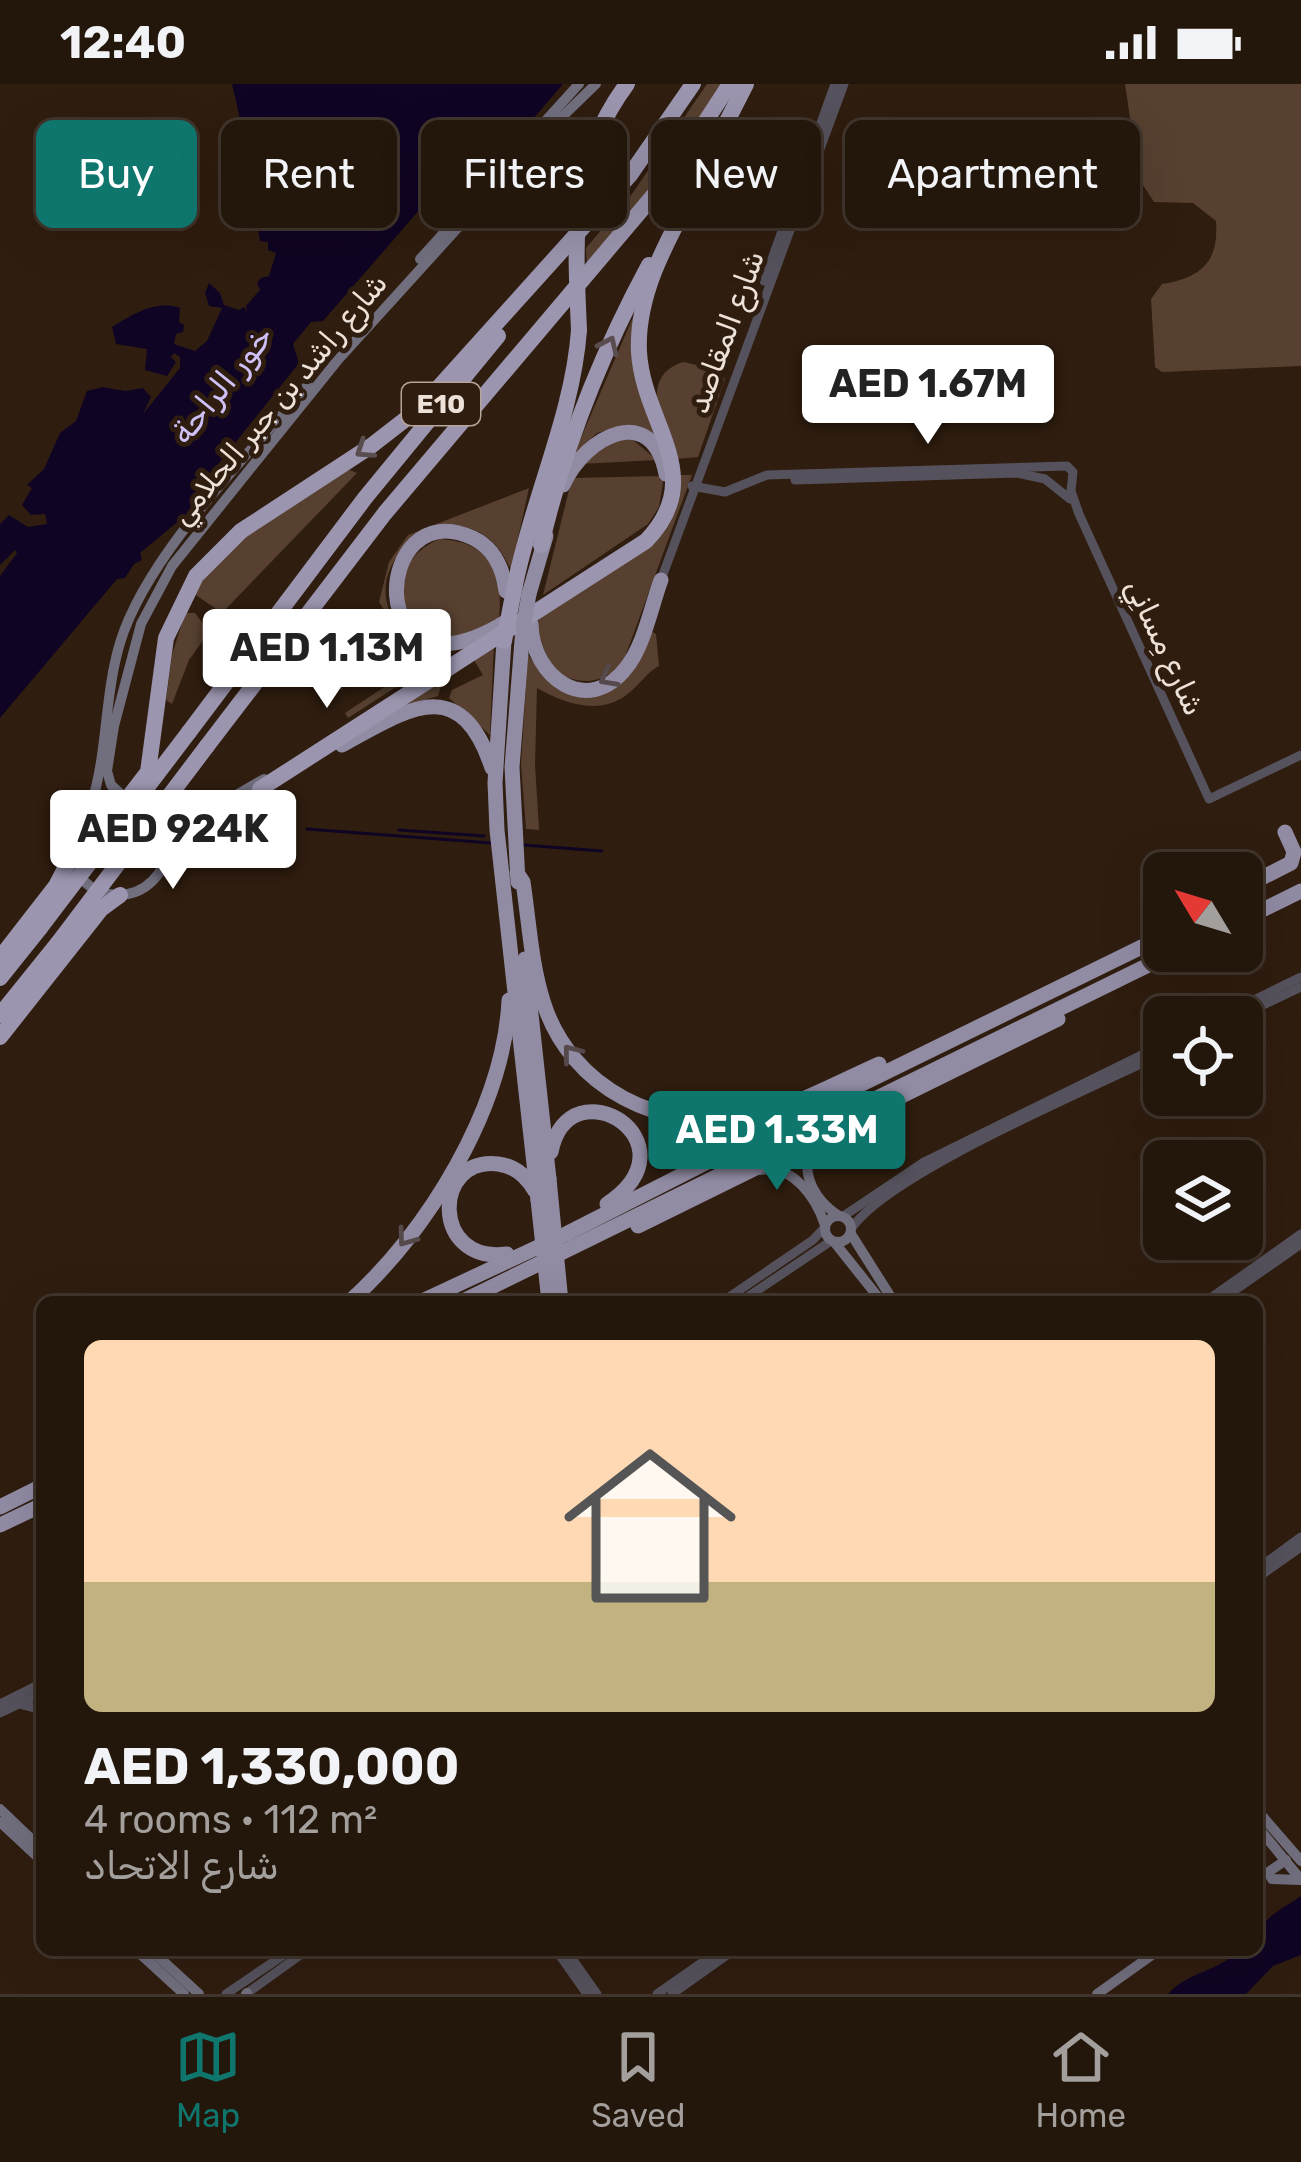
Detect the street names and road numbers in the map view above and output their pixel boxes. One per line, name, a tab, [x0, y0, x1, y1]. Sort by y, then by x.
street label: شارع المقاصد	[680, 246, 774, 419]
street label: شارع راشد بن جبر الحلامي	[163, 266, 398, 535]
road number: E10	[402, 383, 480, 425]
street label: شارع مِسانِي	[1114, 573, 1212, 723]

